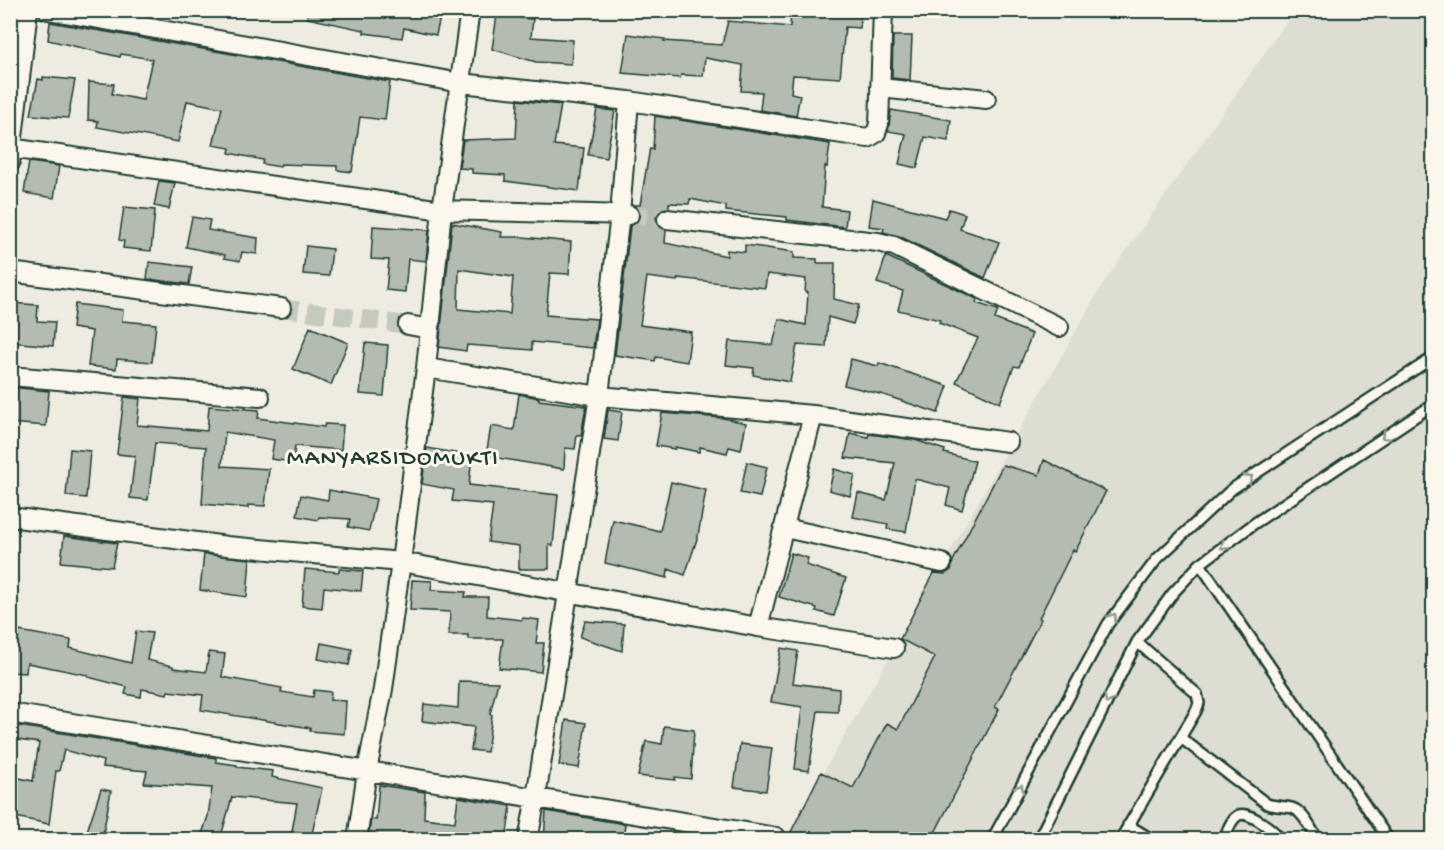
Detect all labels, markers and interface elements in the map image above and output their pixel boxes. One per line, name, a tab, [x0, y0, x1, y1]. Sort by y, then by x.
one-way arrow	[1381, 429, 1391, 441]
district label: MANYARSIDOMUKTI	[287, 445, 499, 474]
one-way arrow	[1242, 474, 1253, 485]
one-way arrow	[1219, 539, 1230, 550]
one-way arrow	[1106, 612, 1117, 623]
one-way arrow	[1104, 694, 1115, 704]
one-way arrow	[1013, 784, 1024, 794]

